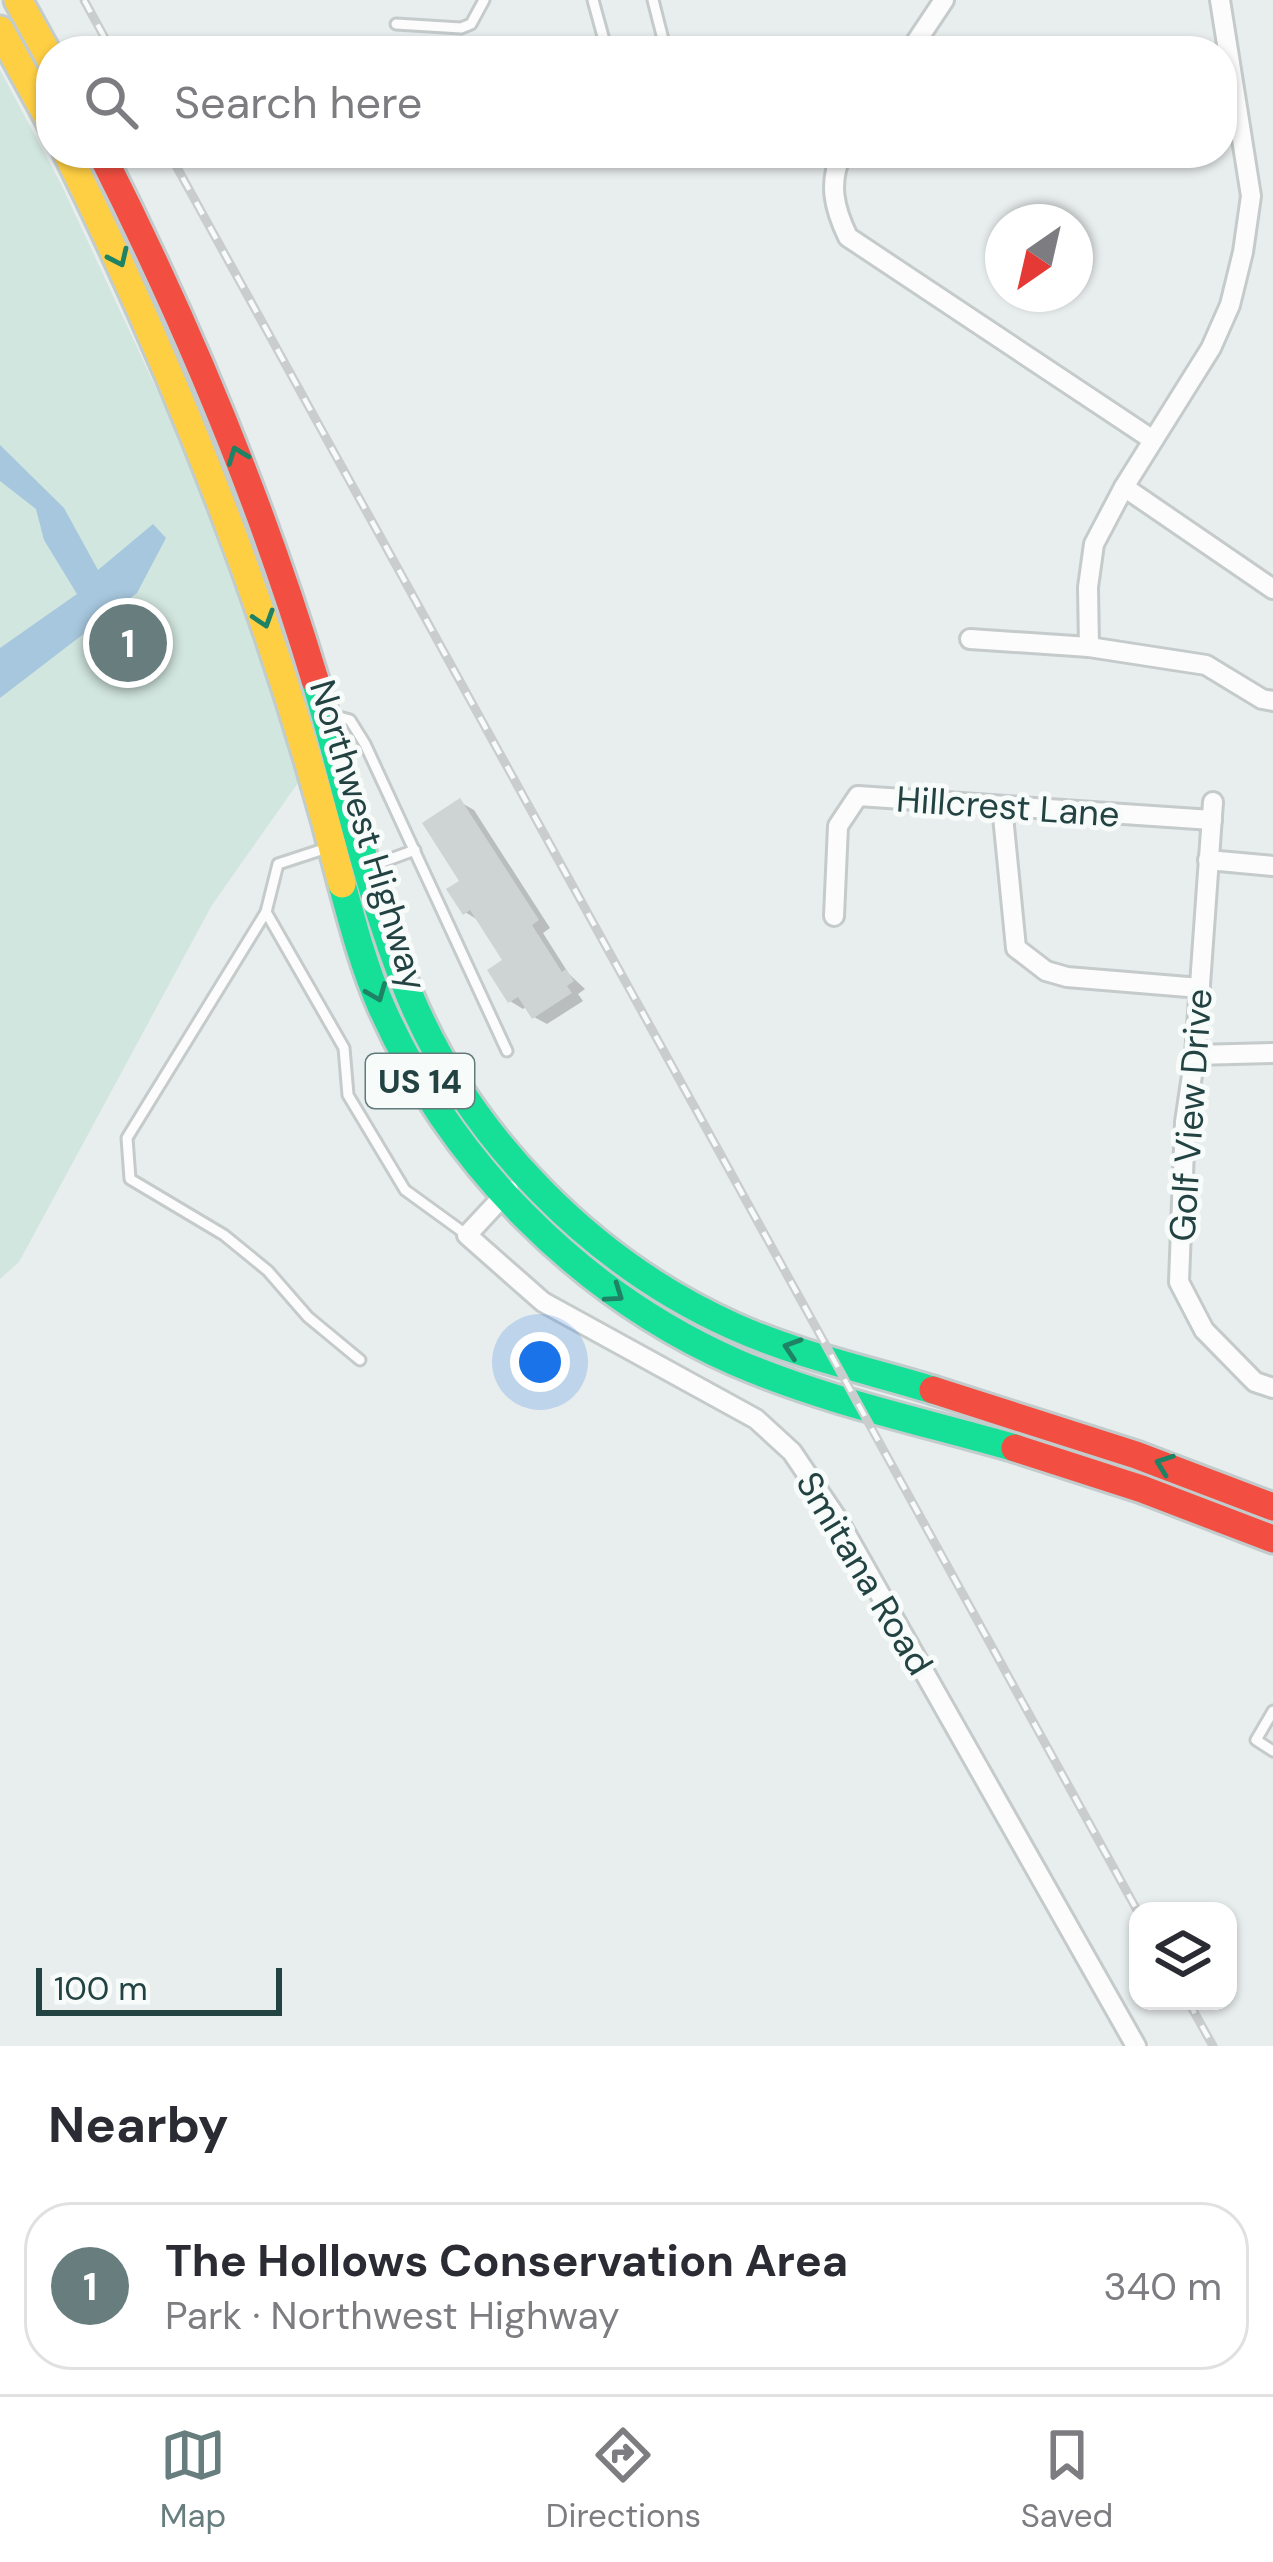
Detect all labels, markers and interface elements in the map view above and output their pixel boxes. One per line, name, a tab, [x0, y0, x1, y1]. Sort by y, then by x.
search box	[36, 36, 1237, 168]
icon: search	[78, 69, 144, 135]
text: Search here	[174, 73, 422, 132]
north arrow	[985, 204, 1093, 312]
one-way arrow	[105, 246, 128, 267]
one-way arrow	[227, 445, 252, 466]
pin: 1	[89, 598, 167, 688]
one-way arrow	[250, 608, 275, 629]
street label: Northwest Highway	[299, 674, 438, 996]
street label: Hillcrest Lane	[895, 775, 1121, 838]
one-way arrow	[363, 981, 387, 1002]
street label: Golf View Drive	[1158, 987, 1223, 1243]
road number: US 14	[366, 1054, 474, 1108]
one-way arrow	[602, 1280, 624, 1302]
your location	[510, 1332, 570, 1392]
one-way arrow	[782, 1337, 803, 1362]
one-way arrow	[1155, 1454, 1176, 1478]
street label: Smitana Road	[785, 1463, 944, 1683]
map controls	[1129, 1902, 1237, 2010]
button: layers	[1129, 1902, 1237, 2010]
scale bar	[36, 1962, 282, 2015]
text: 100 m	[54, 1967, 148, 2010]
text: Nearby	[48, 2091, 229, 2158]
text: The Hollows Conservation Area	[165, 2231, 848, 2290]
text: 1	[83, 2261, 97, 2312]
text: 340 m	[1103, 2261, 1222, 2312]
text: Park · Northwest Highway	[165, 2290, 620, 2341]
tab: Map	[160, 2422, 226, 2537]
tab: Directions	[546, 2422, 701, 2537]
tab: Saved	[1021, 2422, 1113, 2537]

